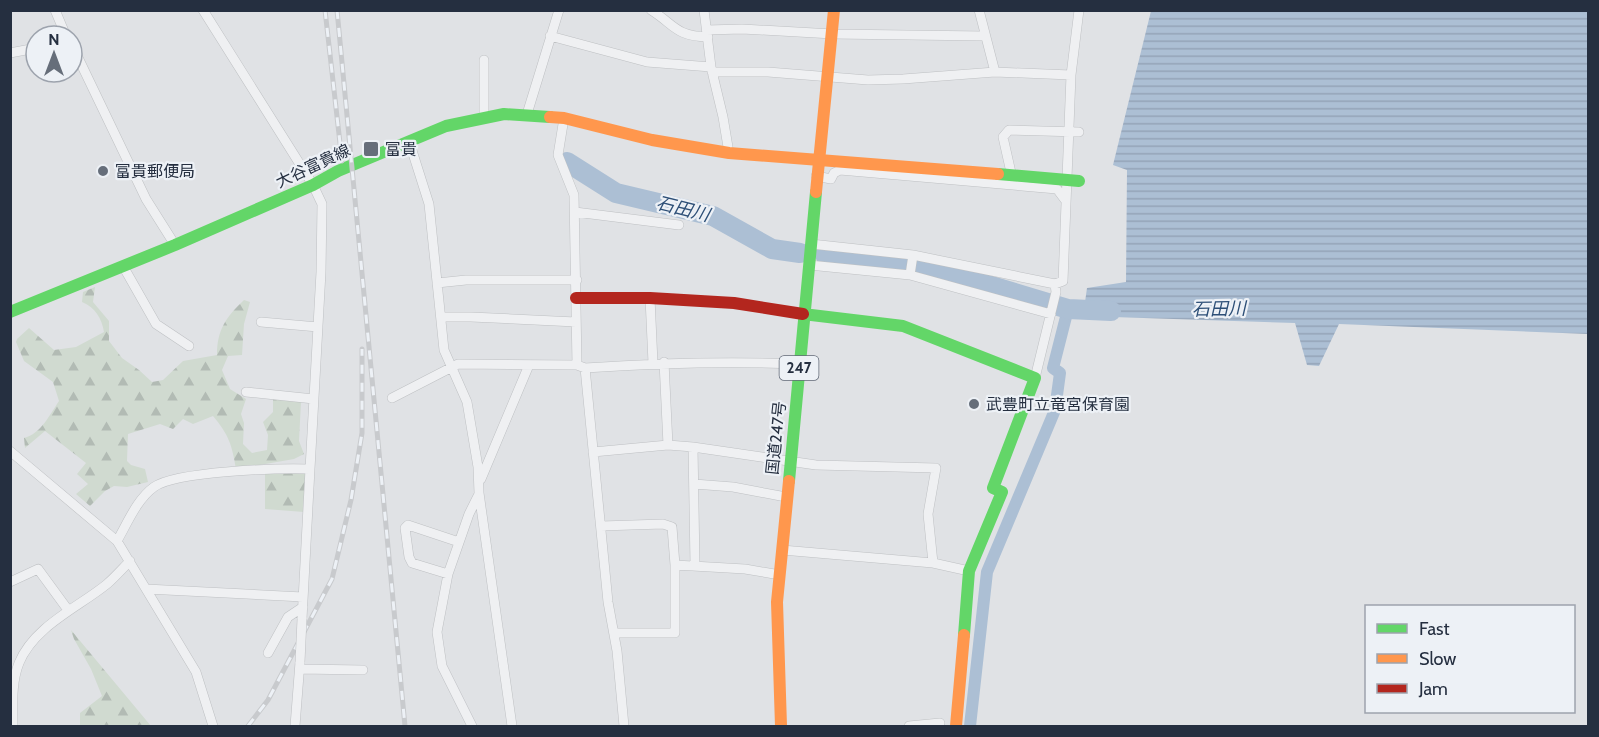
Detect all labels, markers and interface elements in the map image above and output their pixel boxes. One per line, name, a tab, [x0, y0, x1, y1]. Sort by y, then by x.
north arrow	[24, 24, 84, 84]
text: N	[48, 30, 60, 49]
street label: 大谷富貴線	[273, 140, 353, 192]
marker: 富貴	[362, 140, 380, 158]
place label: 富貴	[385, 140, 417, 159]
place label: 富貴郵便局	[115, 162, 195, 181]
marker: 富貴郵便局	[96, 164, 110, 178]
water label: 石田川	[654, 192, 714, 227]
water label: 石田川	[1192, 297, 1248, 320]
road number: 247	[780, 356, 818, 380]
place label: 武豊町立竜宮保育園	[986, 395, 1130, 414]
marker: 武豊町立竜宮保育園	[967, 397, 981, 411]
street label: 国道247号	[763, 400, 789, 476]
legend	[1365, 605, 1575, 713]
text: Fast	[1419, 618, 1450, 640]
text: Slow	[1419, 648, 1456, 670]
text: Jam	[1418, 678, 1448, 700]

